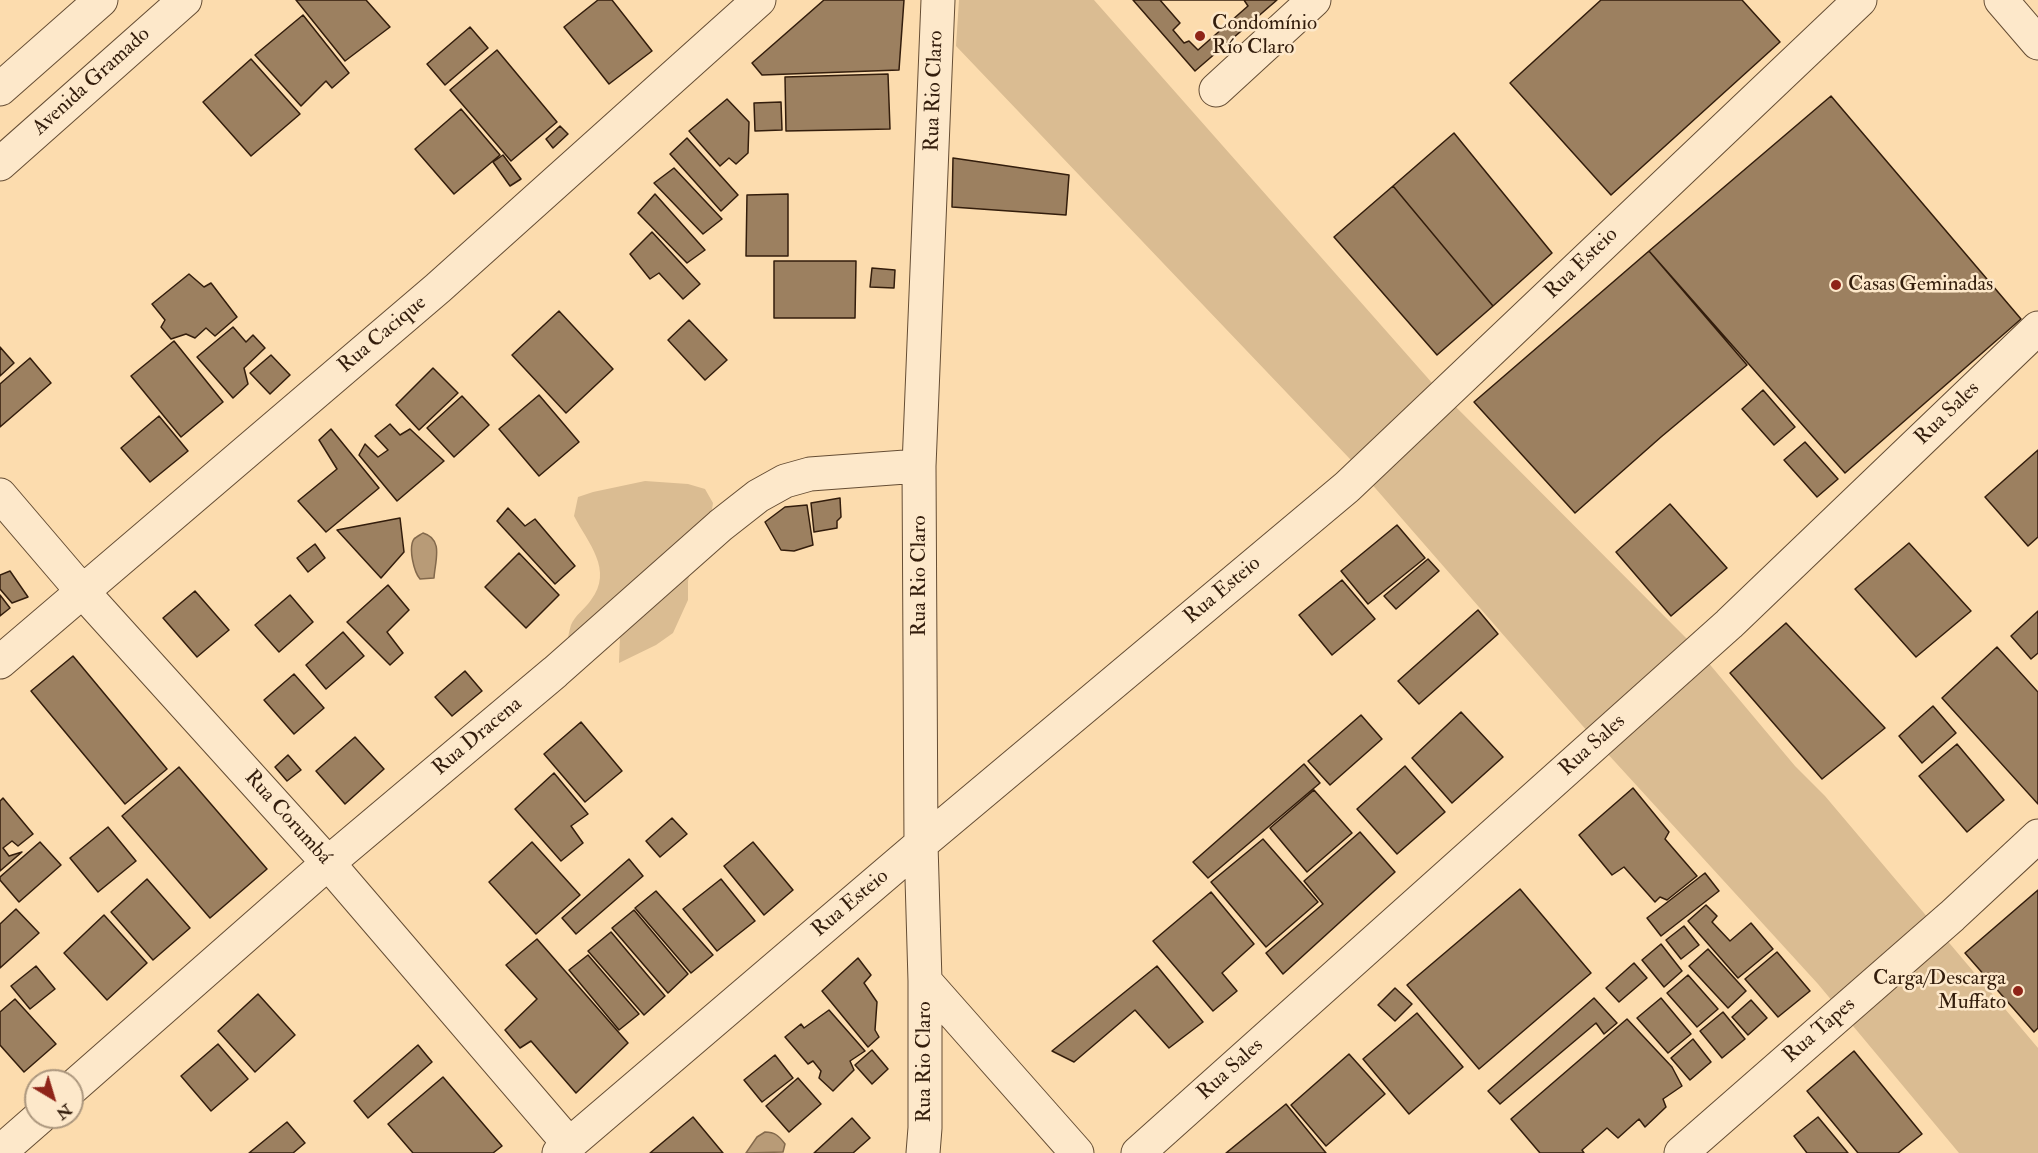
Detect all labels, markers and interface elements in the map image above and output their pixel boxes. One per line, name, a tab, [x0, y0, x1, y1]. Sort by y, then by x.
place label: Condomínio Río Claro	[1212, 11, 1317, 61]
street label: Avenida Gramado	[28, 23, 156, 141]
marker: Condomínio Río Claro	[1193, 29, 1207, 43]
street label: Rua Rio Claro	[920, 30, 950, 152]
street label: Rua Esteio	[1540, 223, 1624, 305]
place label: Casas Geminadas	[1848, 272, 1993, 298]
marker: Casas Geminadas	[1829, 278, 1843, 292]
street label: Rua Cacique	[334, 291, 432, 379]
street label: Rua Sales	[1910, 377, 1986, 451]
street label: Rua Rio Claro	[907, 515, 933, 637]
street label: Rua Esteio	[1180, 552, 1266, 630]
street label: Rua Dracena	[428, 692, 528, 782]
street label: Rua Sales	[1555, 710, 1631, 782]
street label: Rua Corumbá	[238, 766, 336, 870]
street label: Rua Esteio	[808, 865, 894, 943]
place label: Carga/Descarga Muffato	[1873, 966, 2006, 1016]
marker: Carga/Descarga Muffato	[2011, 984, 2025, 998]
street label: Rua Tapes	[1779, 993, 1861, 1069]
street label: Rua Rio Claro	[912, 1001, 938, 1123]
street label: Rua Sales	[1193, 1034, 1269, 1106]
north arrow	[24, 1069, 84, 1129]
text: N	[52, 1099, 76, 1124]

